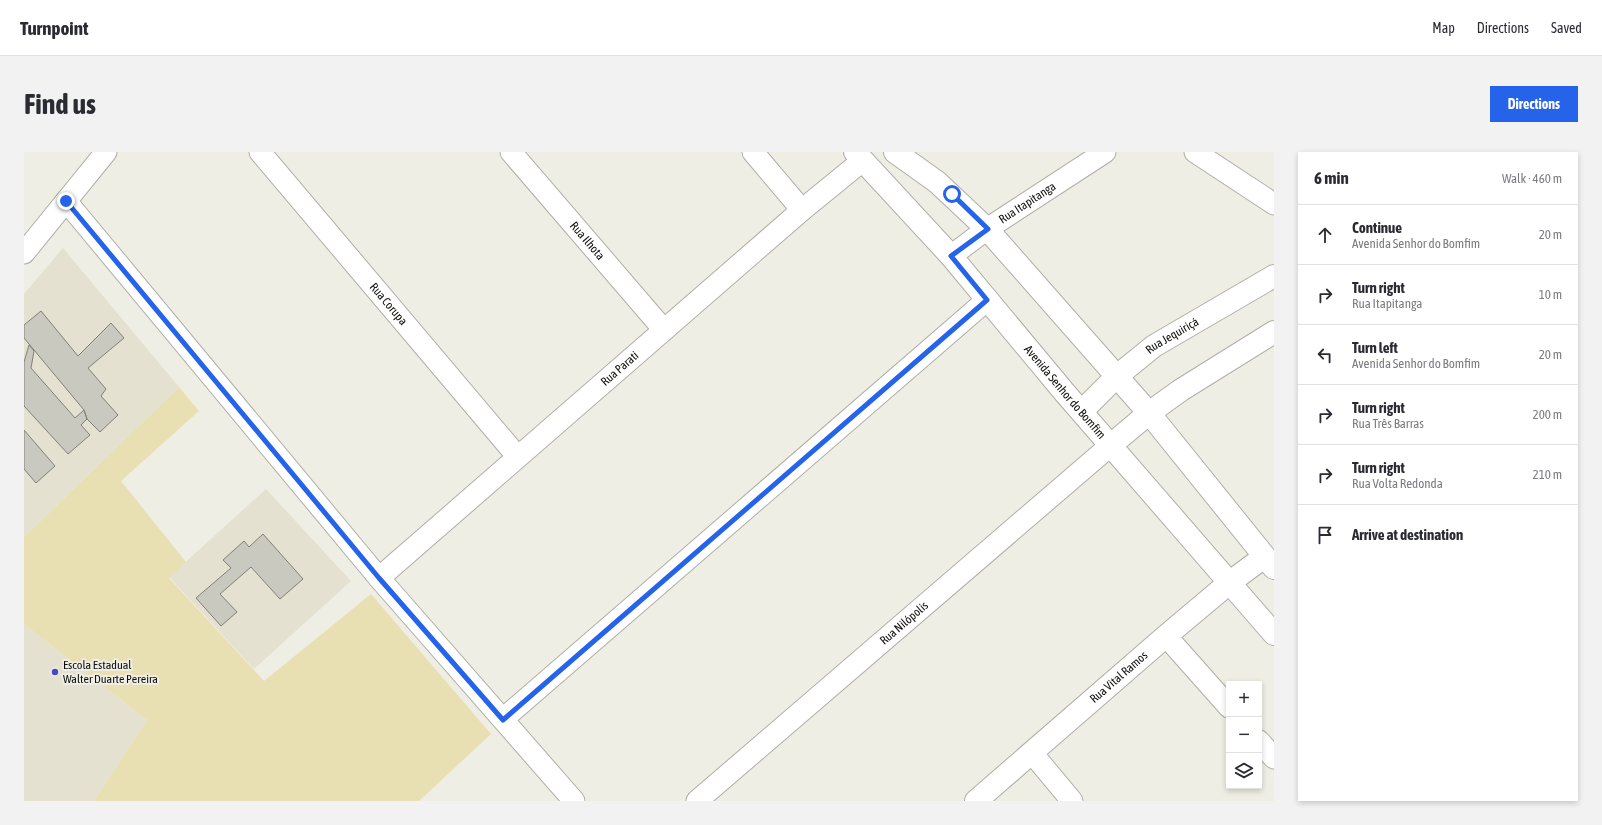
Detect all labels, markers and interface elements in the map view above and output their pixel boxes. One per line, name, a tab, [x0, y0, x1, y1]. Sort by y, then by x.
text: Turnpoint	[20, 17, 88, 39]
text: Map	[1432, 20, 1455, 36]
text: Directions	[1477, 20, 1529, 36]
text: Saved	[1551, 20, 1582, 36]
button: Directions	[1490, 86, 1578, 122]
text: Find us	[24, 88, 96, 120]
text: 6 min	[1314, 168, 1349, 188]
text: Walk · 460 m	[1502, 171, 1562, 186]
street label: Rua Itapitanga	[996, 179, 1058, 226]
route start	[943, 185, 961, 203]
route end	[57, 192, 75, 210]
street label: Rua Ilhota	[567, 219, 608, 263]
text: Continue	[1352, 219, 1402, 236]
icon: ahead	[1314, 224, 1336, 246]
text: 20 m	[1539, 227, 1562, 242]
text: Avenida Senhor do Bomfim	[1352, 236, 1480, 251]
text: Turn right	[1352, 279, 1405, 296]
street label: Rua Corupa	[367, 280, 410, 328]
icon: right	[1314, 284, 1336, 306]
text: 10 m	[1539, 287, 1562, 302]
text: Rua Itapitanga	[1352, 296, 1422, 311]
street label: Rua Jequiriçá	[1143, 315, 1201, 357]
text: Turn left	[1352, 339, 1398, 356]
street label: Avenida Senhor do Bomfim	[1021, 342, 1109, 442]
icon: left	[1314, 344, 1336, 366]
text: 20 m	[1539, 347, 1562, 362]
street label: Rua Parati	[598, 348, 641, 389]
text: Avenida Senhor do Bomfim	[1352, 356, 1480, 371]
text: Turn right	[1352, 399, 1405, 416]
icon: right	[1314, 404, 1336, 426]
text: 200 m	[1533, 407, 1562, 422]
text: Rua Três Barras	[1352, 416, 1424, 431]
text: Turn right	[1352, 459, 1405, 476]
icon: right	[1314, 464, 1336, 486]
text: 210 m	[1533, 467, 1562, 482]
text: Rua Volta Redonda	[1352, 476, 1443, 491]
icon: arrive	[1314, 524, 1336, 546]
text: Arrive at destination	[1352, 526, 1463, 543]
street label: Rua Nilópolis	[877, 598, 931, 648]
street label: Rua Vital Ramos	[1087, 648, 1150, 706]
place label: Escola Estadual Walter Duarte Pereira	[63, 658, 158, 686]
marker: Escola Estadual Walter Duarte Pereira	[50, 667, 60, 677]
map controls	[1226, 681, 1262, 789]
button: +	[1226, 681, 1262, 717]
button: −	[1226, 717, 1262, 753]
button: layers	[1226, 753, 1262, 789]

